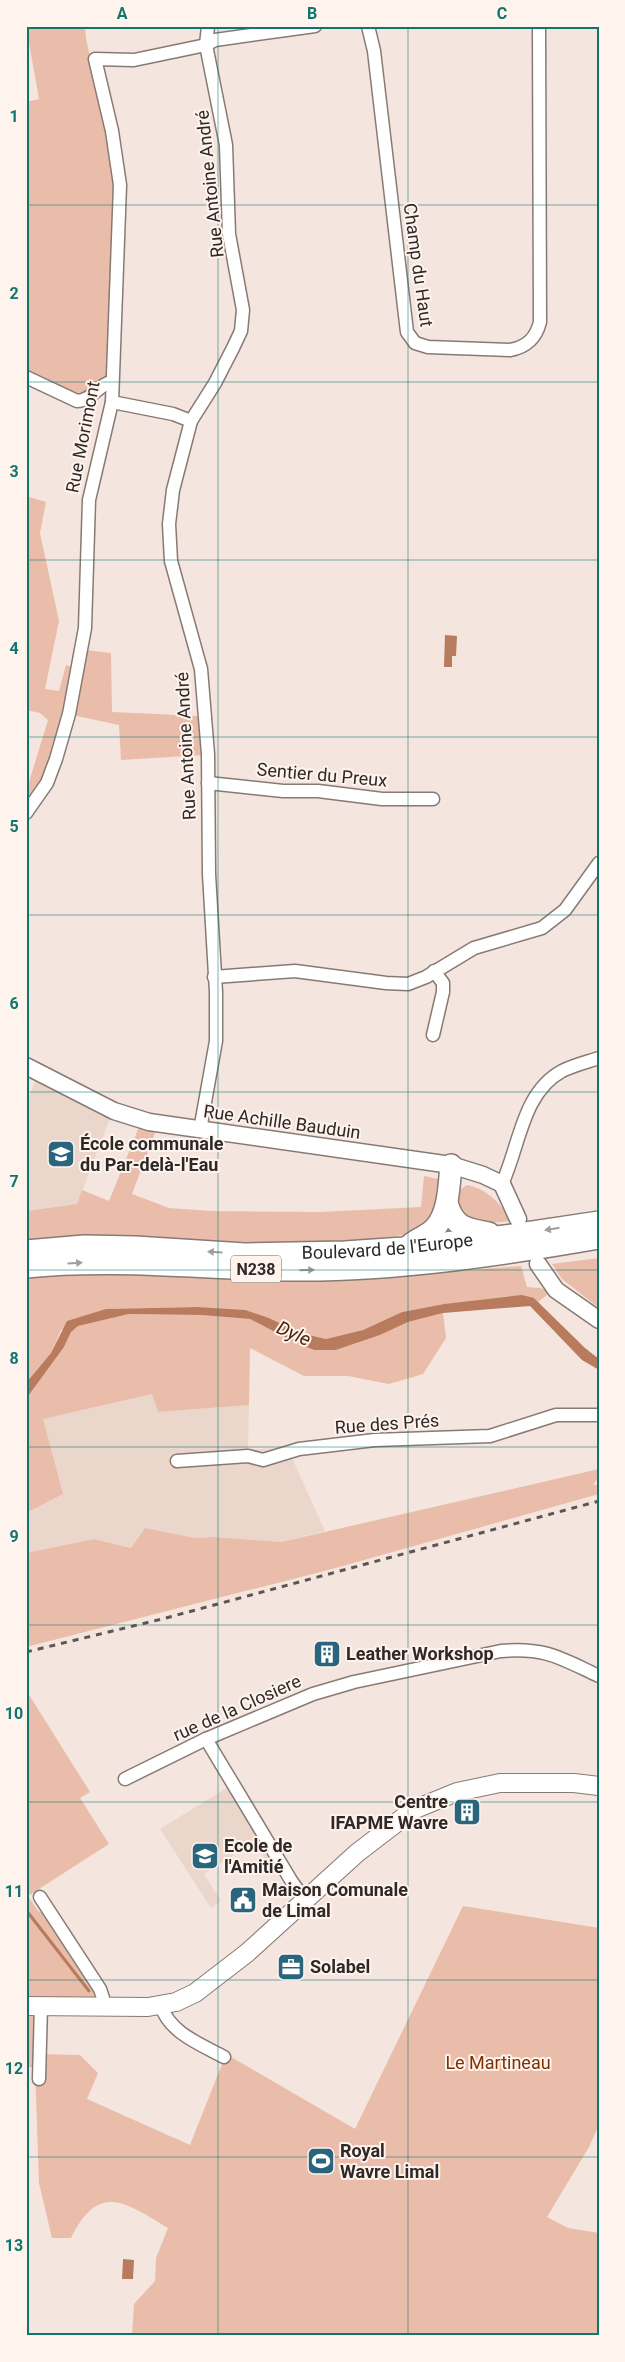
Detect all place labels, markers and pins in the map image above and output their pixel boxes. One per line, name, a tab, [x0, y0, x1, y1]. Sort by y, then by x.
place label: École communale du Par-delà-l'Eau	[80, 1133, 224, 1175]
school or university icon: École communale du Par-delà-l'Eau	[46, 1139, 76, 1169]
building icon: Leather Workshop	[312, 1639, 342, 1669]
place label: Leather Workshop	[346, 1643, 494, 1664]
place label: Centre IFAPME Wavre	[330, 1791, 448, 1833]
building icon: Centre IFAPME Wavre	[452, 1797, 482, 1827]
place label: Ecole de l'Amitié	[224, 1835, 293, 1877]
school or university icon: Ecole de l'Amitié	[190, 1841, 220, 1871]
place label: Maison Comunale de Limal	[262, 1879, 408, 1921]
public building icon: Maison Comunale de Limal	[228, 1885, 258, 1915]
office icon: Solabel	[276, 1952, 306, 1982]
place label: Solabel	[310, 1956, 370, 1977]
place label: Royal Wavre Limal	[340, 2140, 439, 2182]
sports icon: Royal Wavre Limal	[306, 2146, 336, 2176]

